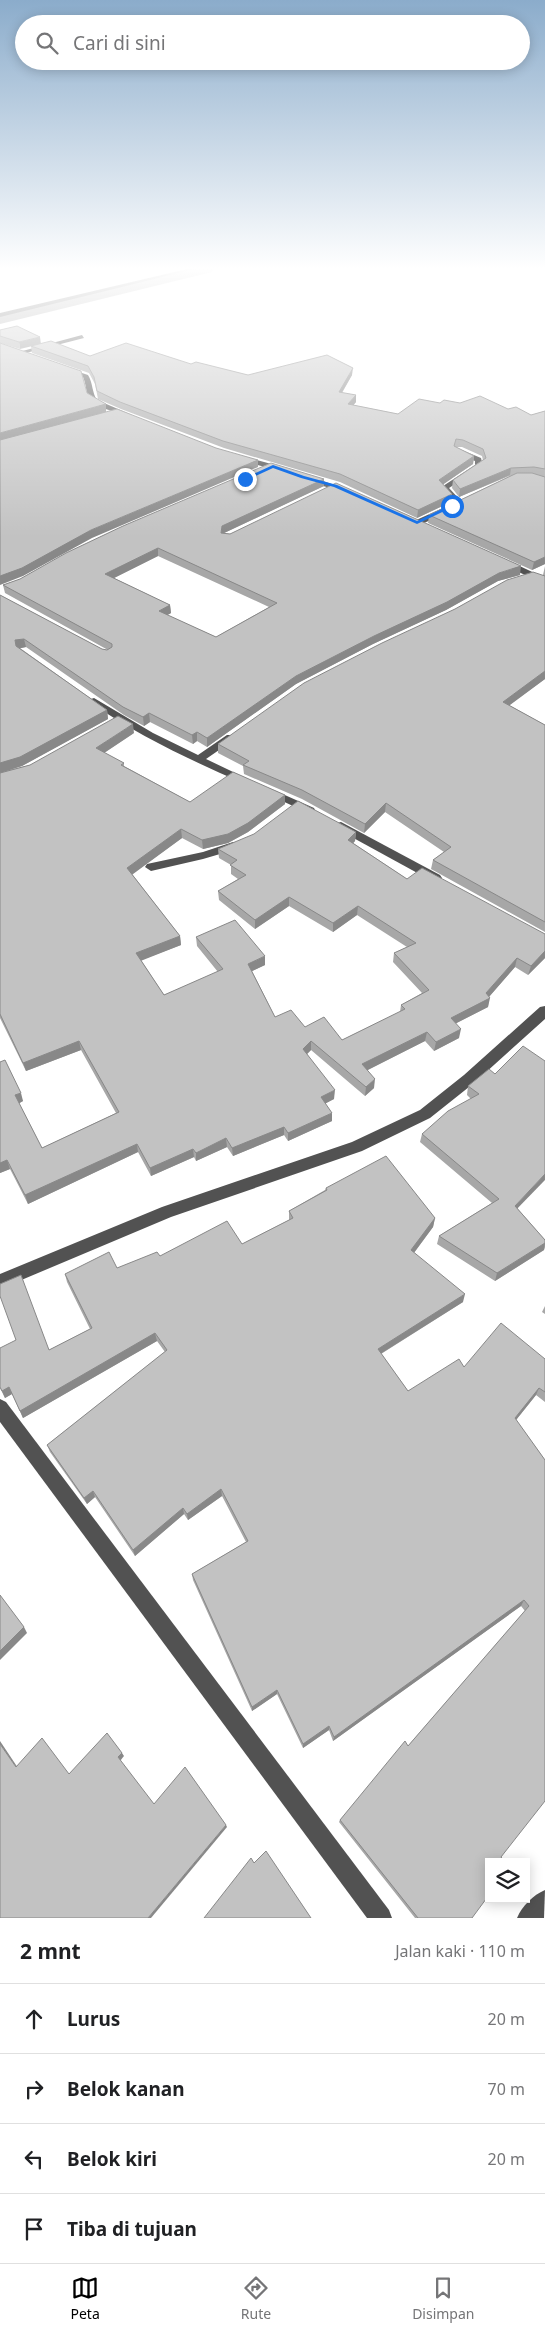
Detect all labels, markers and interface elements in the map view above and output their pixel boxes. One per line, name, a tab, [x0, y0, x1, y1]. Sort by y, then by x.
search box	[15, 15, 530, 70]
icon: search	[33, 29, 61, 57]
text: Cari di sini	[73, 30, 166, 56]
route end	[234, 468, 257, 491]
route start	[441, 495, 464, 518]
map controls	[485, 1858, 530, 1903]
button: layers	[485, 1858, 530, 1903]
text: 2 mnt	[20, 1937, 81, 1965]
text: Jalan kaki · 110 m	[395, 1940, 525, 1962]
icon: ahead	[20, 2005, 48, 2033]
text: Lurus	[67, 2006, 120, 2032]
text: 20 m	[488, 2008, 525, 2030]
icon: right	[20, 2075, 48, 2103]
text: Belok kanan	[67, 2076, 184, 2102]
text: 70 m	[488, 2078, 525, 2100]
icon: left	[20, 2145, 48, 2173]
text: Belok kiri	[67, 2146, 157, 2172]
text: 20 m	[488, 2148, 525, 2170]
icon: arrive	[20, 2215, 48, 2243]
text: Tiba di tujuan	[67, 2216, 197, 2242]
tab: Peta	[71, 2274, 100, 2323]
tab: Rute	[241, 2274, 271, 2323]
tab: Disimpan	[412, 2274, 474, 2323]

